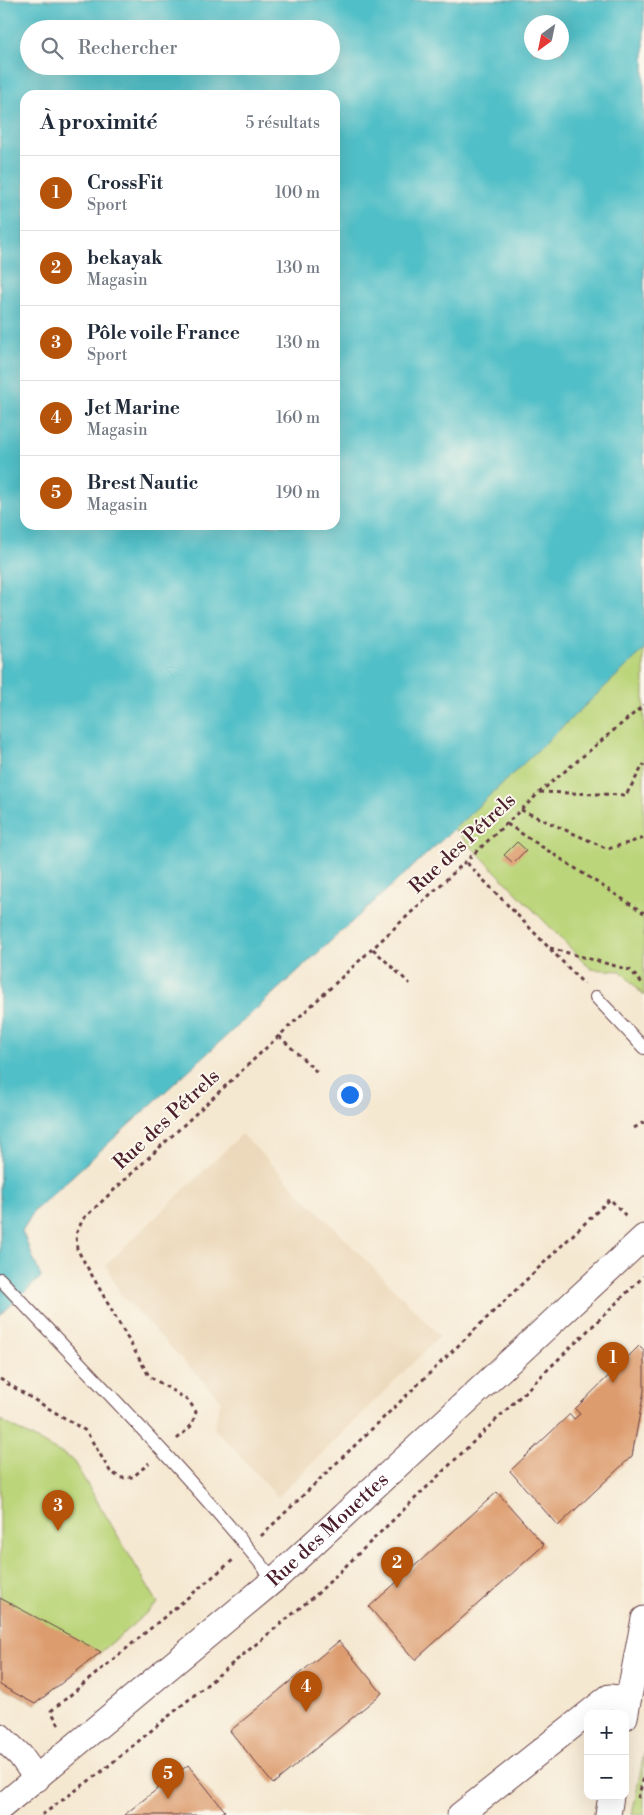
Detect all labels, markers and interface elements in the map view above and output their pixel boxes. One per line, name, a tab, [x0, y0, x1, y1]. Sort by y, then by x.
north arrow	[524, 15, 569, 60]
search box	[20, 20, 340, 75]
icon: search	[38, 34, 66, 62]
text: Rechercher	[78, 36, 177, 60]
text: À proximité	[40, 110, 157, 136]
text: 5 résultats	[245, 113, 320, 133]
text: CrossFit	[87, 171, 163, 195]
text: 1	[52, 183, 60, 203]
text: 100 m	[275, 183, 320, 203]
text: Sport	[87, 195, 127, 215]
text: bekayak	[87, 246, 163, 270]
text: 2	[51, 258, 61, 278]
text: 130 m	[276, 258, 320, 278]
text: Magasin	[87, 270, 147, 290]
text: Pôle voile France	[87, 321, 240, 345]
text: 3	[51, 333, 61, 353]
text: 130 m	[276, 333, 320, 353]
text: Sport	[87, 345, 127, 365]
text: Jet Marine	[87, 396, 180, 420]
text: 4	[51, 408, 61, 428]
text: 160 m	[276, 408, 320, 428]
text: Magasin	[87, 420, 147, 440]
text: Brest Nautic	[87, 471, 198, 495]
text: 5	[51, 483, 61, 503]
text: 190 m	[276, 483, 320, 503]
text: Magasin	[87, 495, 147, 515]
street label: Rue des Pétrels	[405, 788, 521, 900]
street label: Rue des Pétrels	[109, 1064, 225, 1176]
your location	[337, 1082, 363, 1108]
pin: 1	[597, 1342, 629, 1383]
street label: Rue des Mouettes	[262, 1467, 394, 1593]
pin: 3	[42, 1490, 74, 1531]
pin: 2	[381, 1547, 413, 1588]
pin: 4	[290, 1671, 322, 1712]
map controls	[584, 1710, 629, 1800]
button: +	[584, 1710, 629, 1755]
button: −	[584, 1755, 629, 1800]
pin: 5	[152, 1758, 184, 1799]

